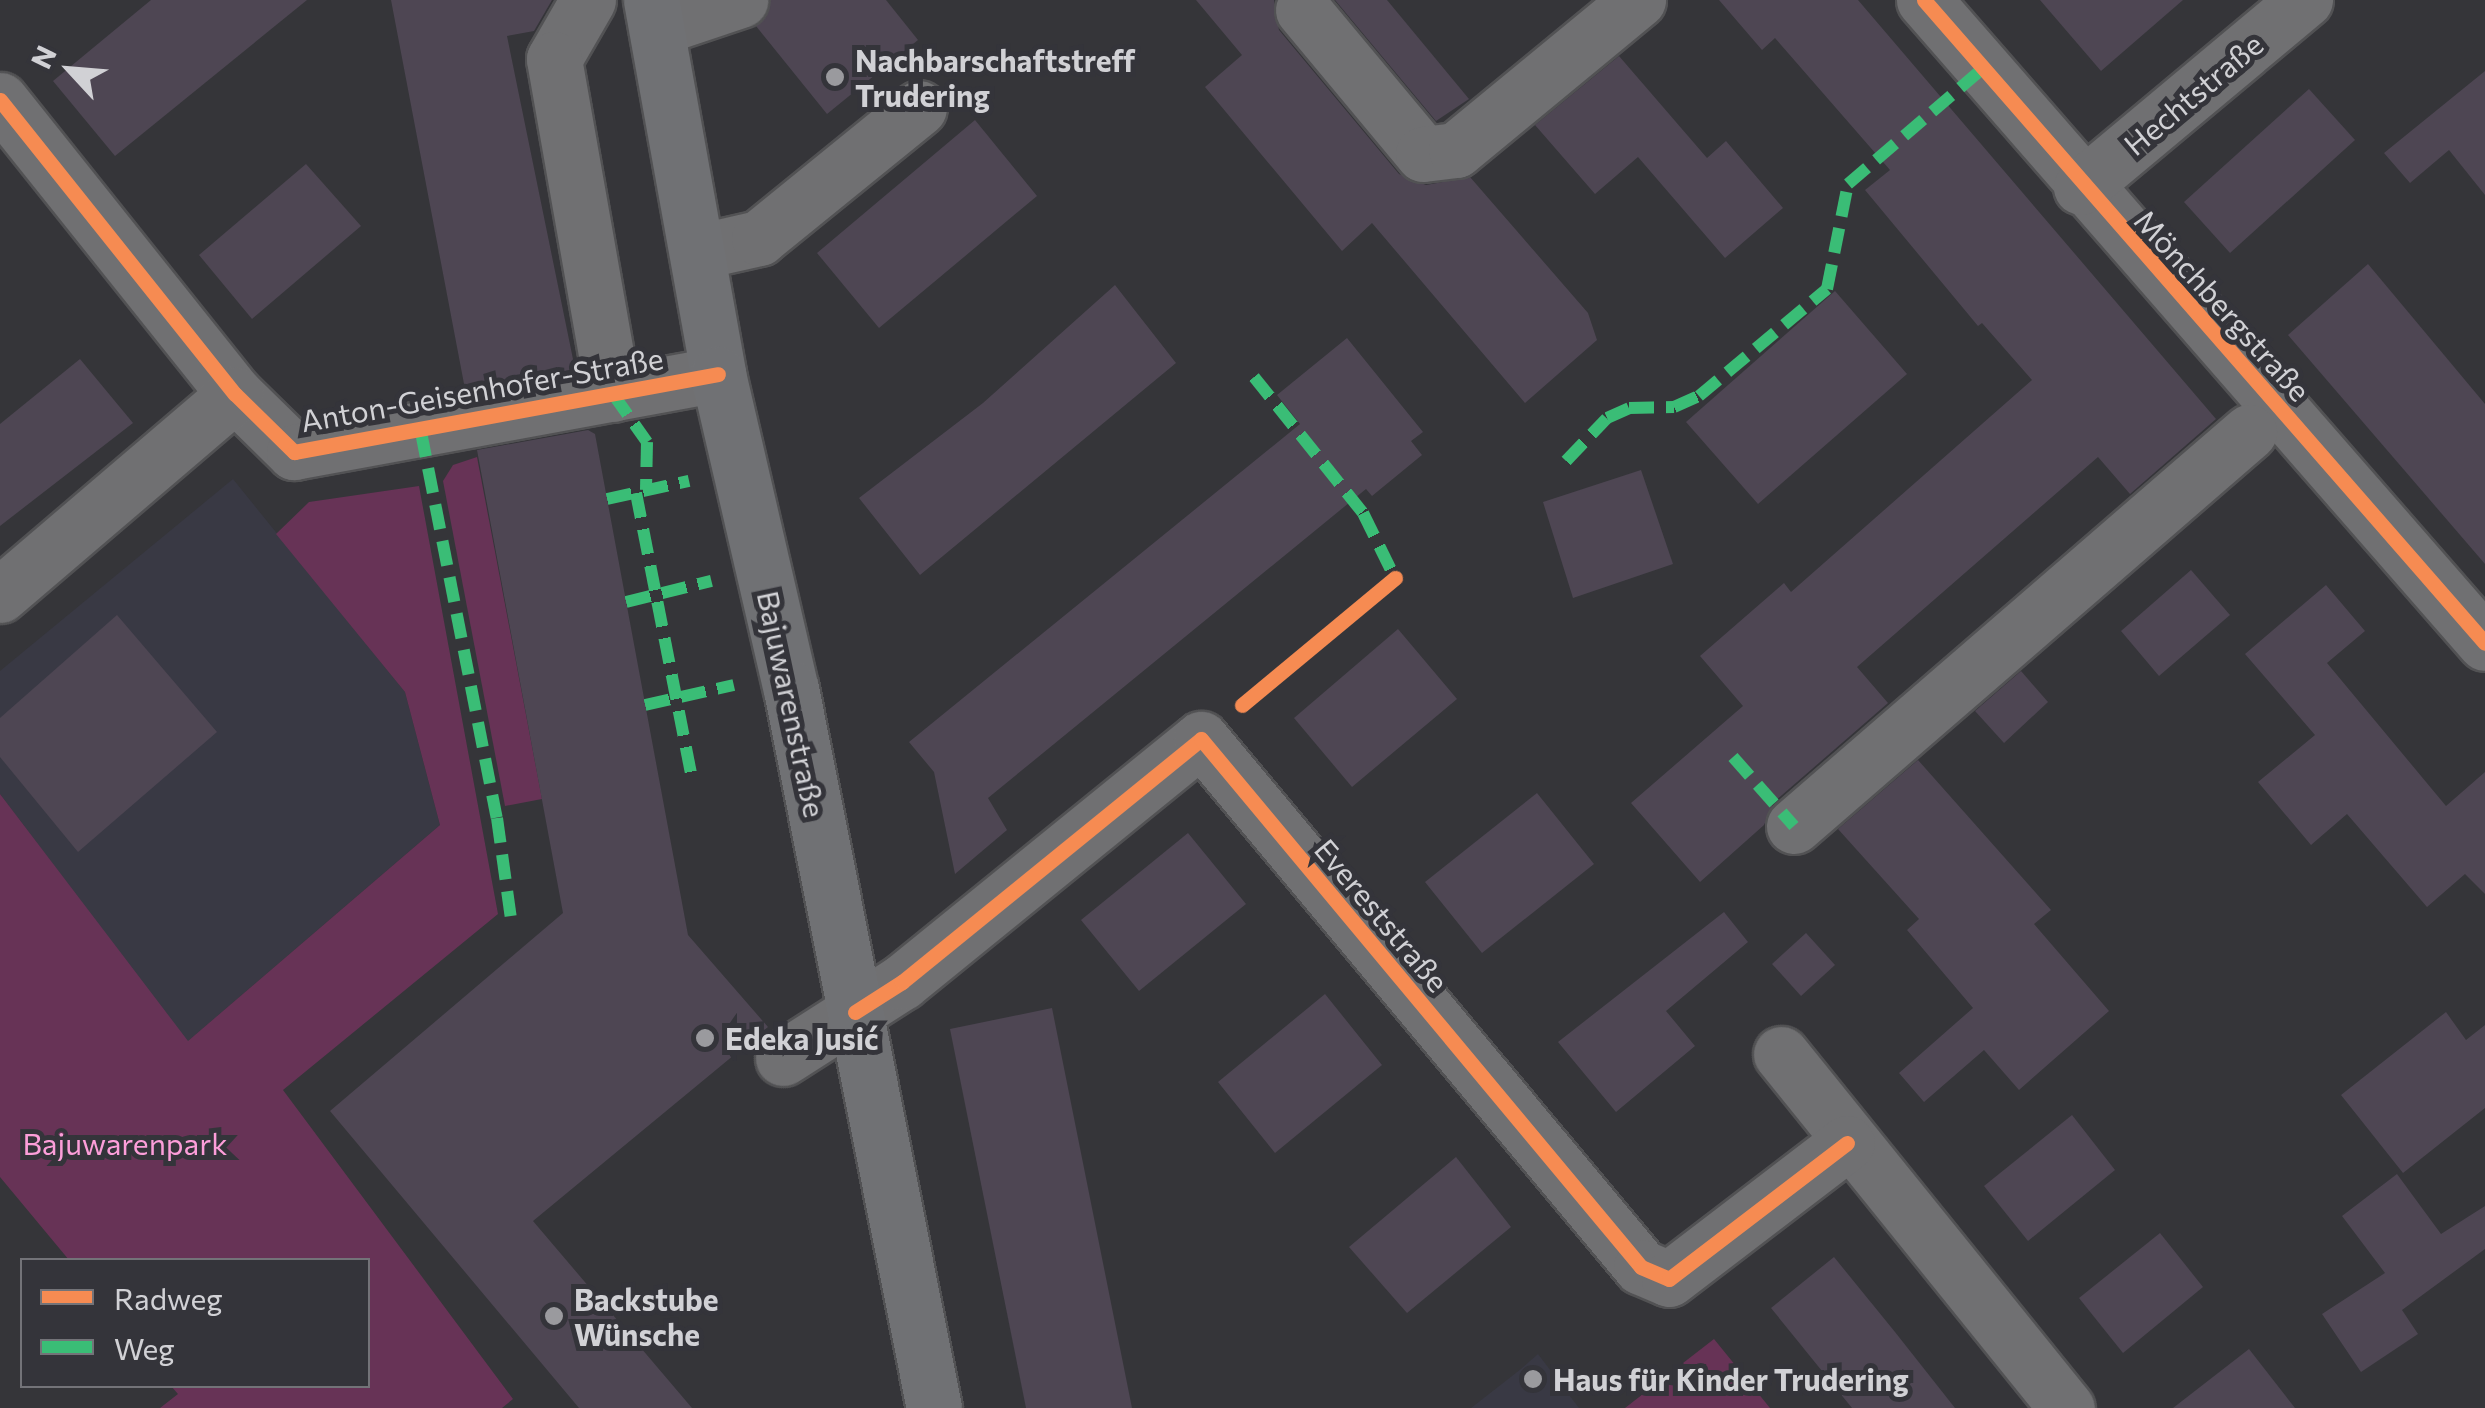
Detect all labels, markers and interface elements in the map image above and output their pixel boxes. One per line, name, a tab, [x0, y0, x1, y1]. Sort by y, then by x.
north arrow	[20, 20, 120, 120]
street label: Hechtstraße	[2116, 26, 2270, 162]
text: N	[23, 40, 63, 74]
place label: Nachbarschaftstreff Trudering	[855, 42, 1135, 112]
marker: Nachbarschaftstreff Trudering	[824, 66, 846, 88]
street label: Mönchbergstraße	[2128, 202, 2318, 408]
street label: Anton-Geisenhofer-Straße	[298, 339, 666, 439]
street label: Bajuwarenstraße	[750, 587, 834, 821]
street label: Evereststraße	[1308, 831, 1456, 999]
place label: Edeka Jusić	[725, 1020, 879, 1056]
marker: Edeka Jusić	[694, 1027, 716, 1049]
park label: Bajuwarenpark	[22, 1125, 228, 1161]
legend	[20, 1258, 370, 1388]
text: Radweg	[114, 1279, 223, 1316]
place label: Backstube Wünsche	[574, 1281, 719, 1352]
marker: Backstube Wünsche	[543, 1305, 565, 1327]
text: Weg	[114, 1329, 175, 1366]
place label: Haus für Kinder Trudering	[1553, 1361, 1909, 1397]
marker: Haus für Kinder Trudering	[1522, 1368, 1544, 1390]

